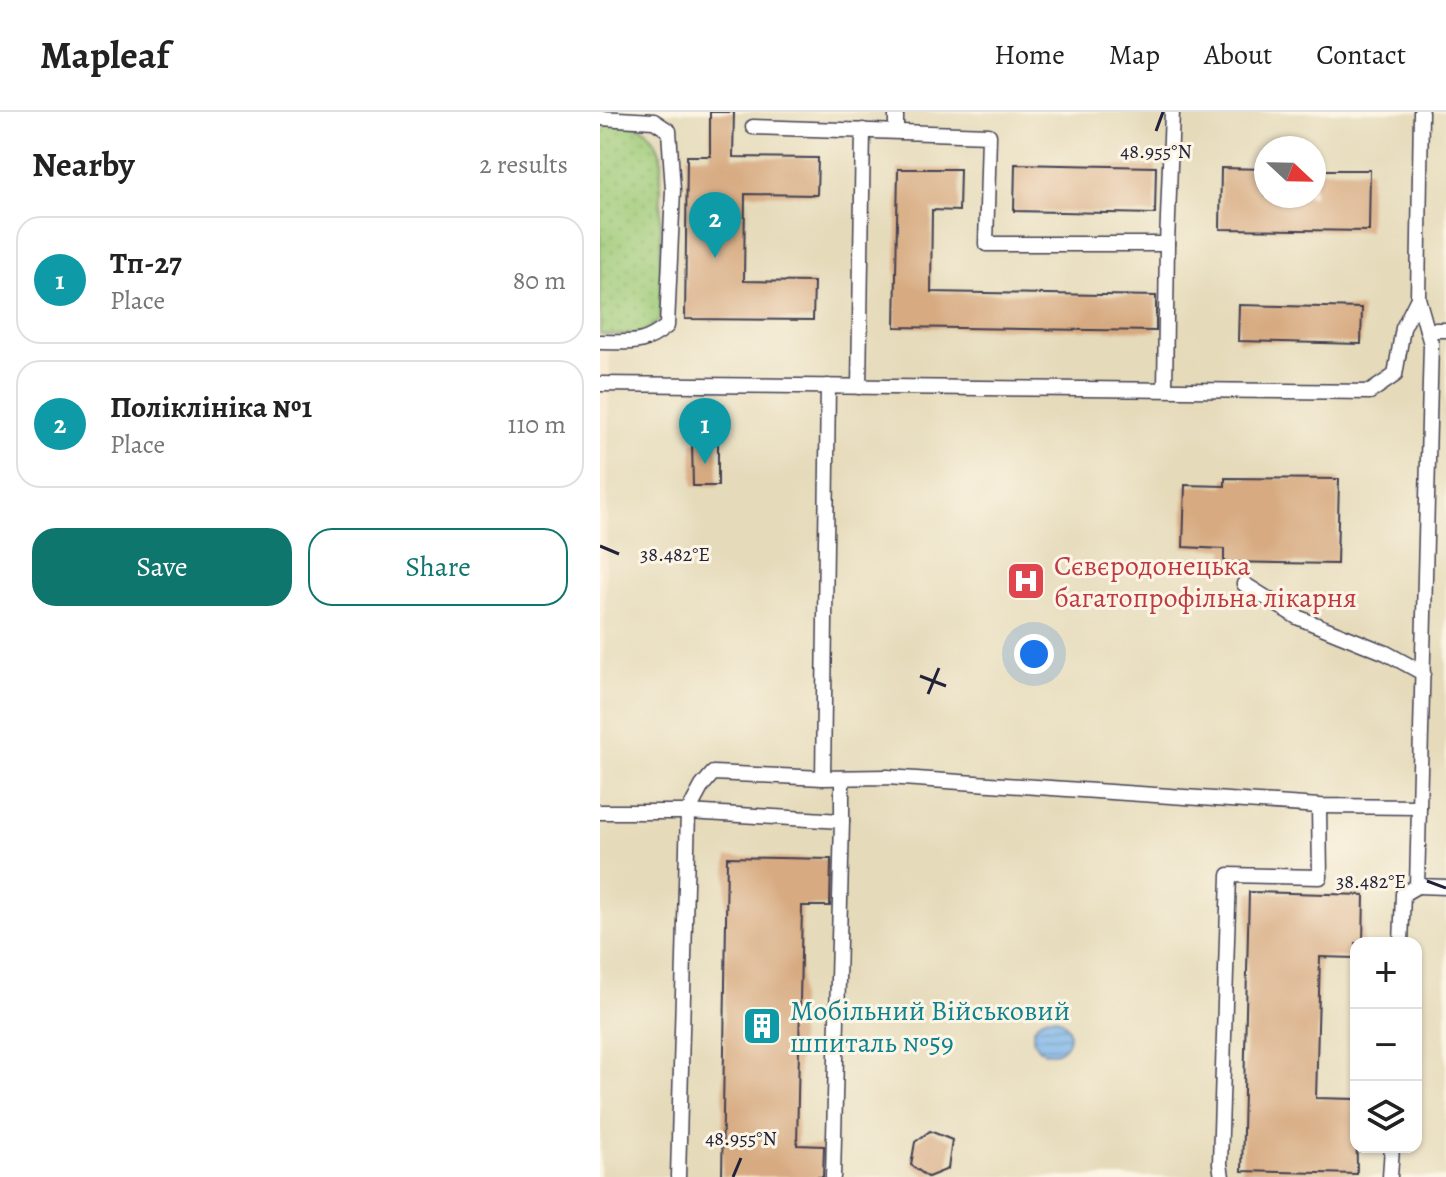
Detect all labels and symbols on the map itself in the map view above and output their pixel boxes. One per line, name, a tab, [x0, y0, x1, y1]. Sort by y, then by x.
north arrow	[1254, 136, 1326, 208]
text: 48.955°N	[1120, 138, 1192, 165]
pin: 2	[689, 192, 741, 258]
pin: 1	[679, 398, 731, 464]
text: 38.482°E	[640, 541, 710, 568]
place label: Сєвєродонецька багатопрофільна лікарня	[1054, 547, 1357, 617]
hospital icon: Сєвєродонецька багатопрофільна лікарня	[1005, 560, 1047, 602]
your location	[1014, 634, 1054, 674]
text: 38.482°E	[1336, 868, 1406, 895]
place label: Мобільний Військовий шпиталь №59	[790, 992, 1070, 1062]
building icon: Мобільний Військовий шпиталь №59	[741, 1005, 783, 1047]
text: 48.955°N	[705, 1125, 777, 1152]

